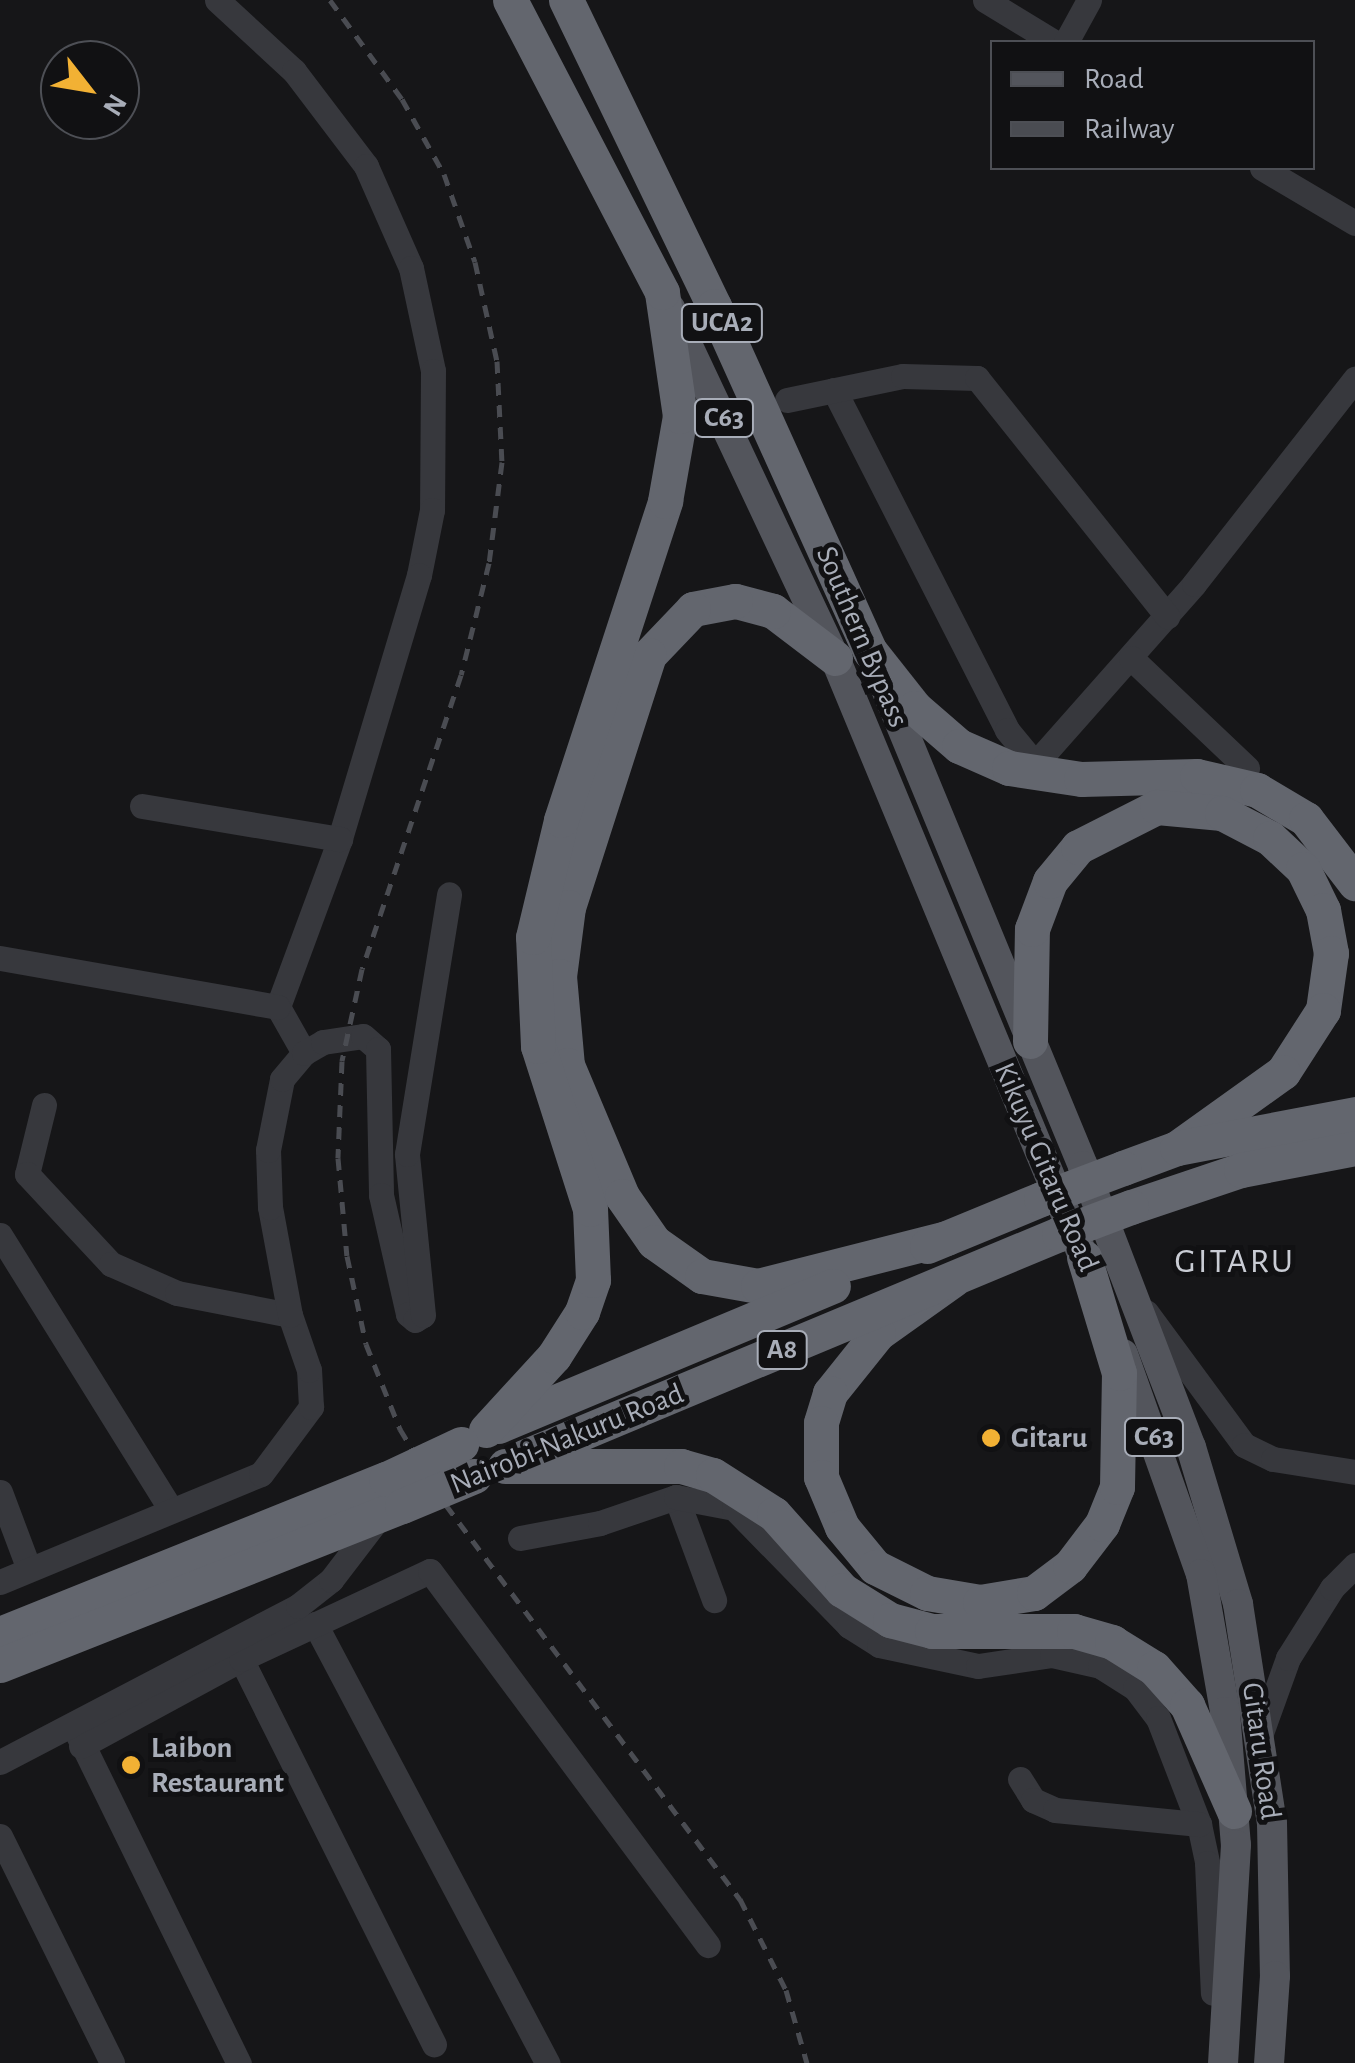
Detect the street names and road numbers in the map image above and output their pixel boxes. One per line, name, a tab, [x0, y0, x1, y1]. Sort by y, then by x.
road number: UCA2	[680, 300, 764, 346]
road number: C63	[692, 395, 756, 441]
street label: Southern Bypass	[808, 541, 916, 733]
street label: Kikuyu Gitaru Road	[986, 1057, 1106, 1277]
road number: A8	[754, 1327, 810, 1373]
street label: Nairobi-Nakuru Road	[445, 1376, 689, 1502]
road number: C63	[1122, 1414, 1186, 1460]
street label: Gitaru Road	[1234, 1680, 1288, 1822]

